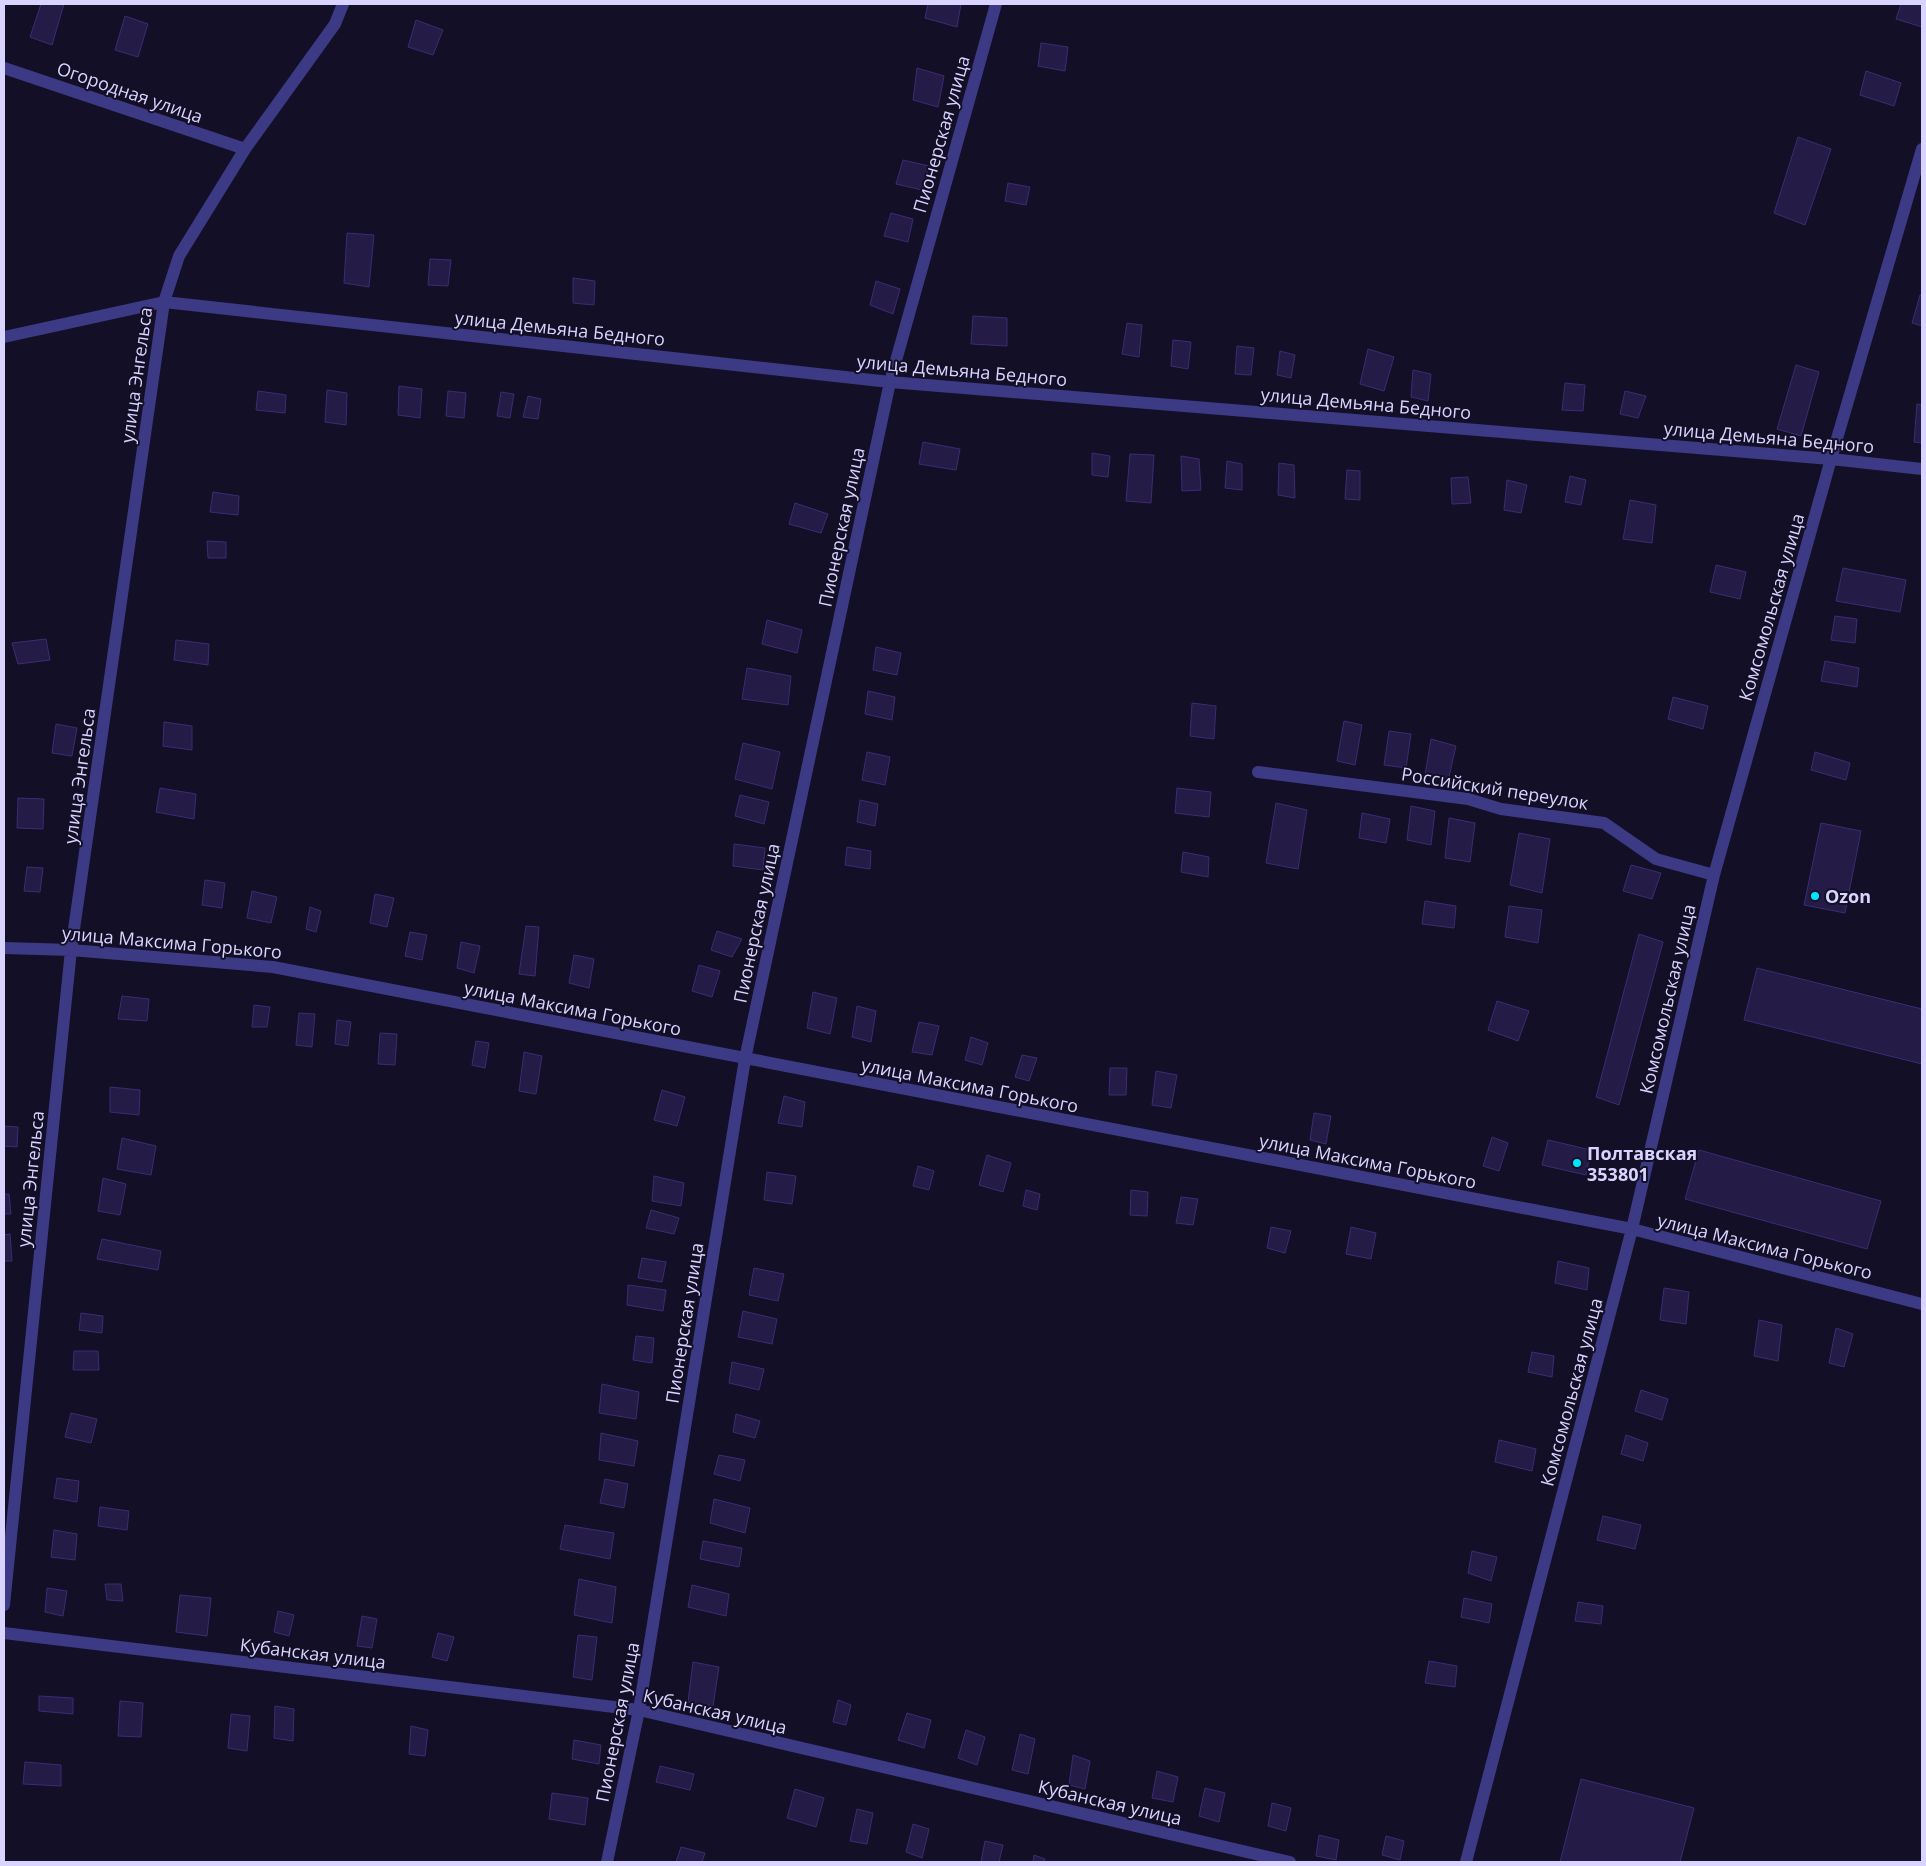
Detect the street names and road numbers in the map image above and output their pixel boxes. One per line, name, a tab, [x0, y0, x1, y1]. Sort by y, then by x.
street label: Пионерская улица	[907, 53, 975, 215]
street label: Огородная улица	[54, 56, 206, 128]
street label: улица Демьяна Бедного	[454, 305, 666, 351]
street label: улица Энгельса	[115, 306, 157, 444]
street label: улица Демьяна Бедного	[856, 349, 1068, 391]
street label: улица Демьяна Бедного	[1260, 382, 1472, 424]
street label: улица Демьяна Бедного	[1663, 416, 1875, 458]
street label: Пионерская улица	[812, 445, 870, 609]
street label: Комсомольская улица	[1733, 510, 1809, 704]
street label: улица Энгельса	[58, 707, 100, 845]
street label: Российский переулок	[1400, 761, 1591, 815]
street label: Пионерская улица	[727, 841, 785, 1005]
street label: Комсомольская улица	[1633, 902, 1701, 1096]
street label: улица Максима Горького	[61, 920, 283, 964]
street label: улица Максима Горького	[462, 975, 684, 1041]
street label: улица Максима Горького	[859, 1052, 1081, 1118]
street label: улица Энгельса	[11, 1110, 49, 1248]
street label: улица Максима Горького	[1257, 1128, 1479, 1194]
street label: улица Максима Горького	[1655, 1208, 1875, 1284]
street label: Пионерская улица	[659, 1241, 709, 1405]
street label: Комсомольская улица	[1534, 1295, 1608, 1489]
street label: Кубанская улица	[239, 1632, 387, 1674]
street label: Пионерская улица	[590, 1640, 644, 1804]
street label: Кубанская улица	[641, 1683, 789, 1739]
street label: Кубанская улица	[1036, 1774, 1184, 1830]

